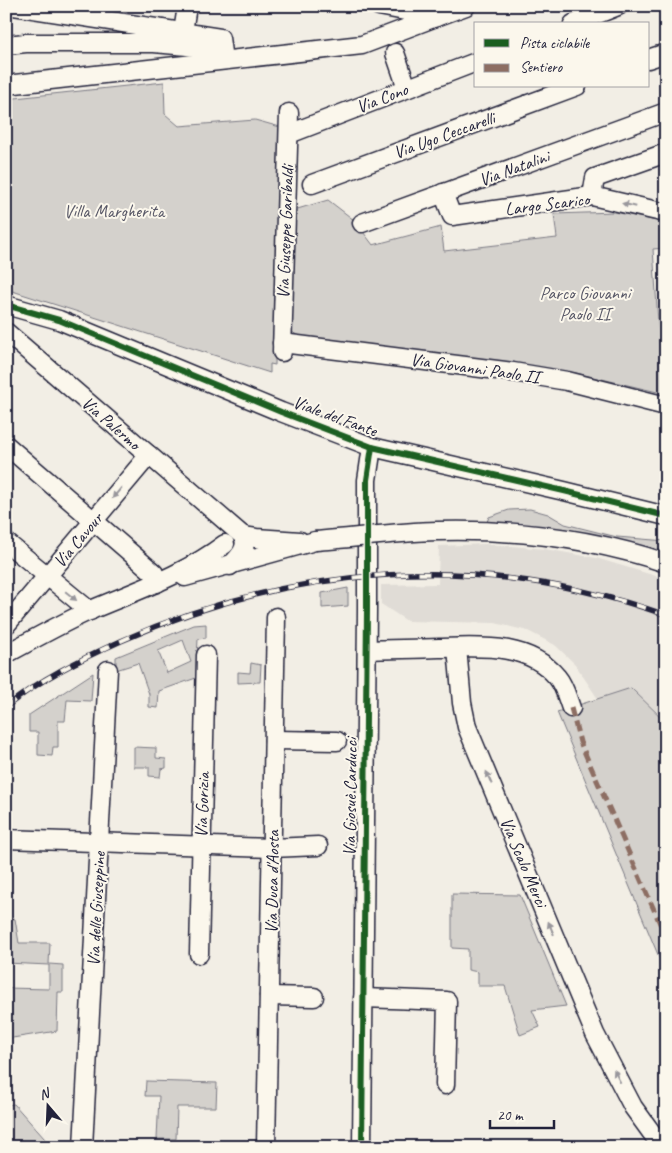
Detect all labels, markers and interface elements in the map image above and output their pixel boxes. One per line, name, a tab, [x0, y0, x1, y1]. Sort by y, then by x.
legend	[474, 22, 650, 88]
text: Pista ciclabile	[520, 34, 590, 53]
text: Sentiero	[520, 58, 563, 77]
street label: Via Cono	[353, 78, 412, 118]
street label: Via Ugo Ceccarelli	[390, 106, 500, 163]
street label: Via Natalini	[476, 144, 555, 191]
street label: Via Giuseppe Garibaldi	[272, 162, 298, 299]
street label: Largo Scarico	[504, 188, 592, 220]
park label: Villa Margherita	[64, 200, 166, 222]
one-way arrow	[621, 201, 636, 209]
park label: Parco Giovanni Paolo II	[540, 282, 633, 325]
street label: Via Giovanni Paolo II	[409, 348, 545, 388]
street label: Viale del Fante	[290, 391, 381, 442]
street label: Via Palermo	[77, 392, 146, 456]
one-way arrow	[112, 486, 123, 499]
street label: Via Cavour	[49, 507, 108, 572]
one-way arrow	[64, 590, 77, 601]
street label: Via Giosuè Carducci	[338, 735, 362, 856]
street label: Via Gorizia	[190, 770, 214, 838]
one-way arrow	[484, 771, 492, 785]
street label: Via Scalo Merci	[495, 814, 554, 912]
street label: Via Duca d'Aosta	[260, 828, 284, 934]
street label: Via delle Giuseppine	[82, 850, 110, 967]
one-way arrow	[547, 920, 555, 935]
one-way arrow	[613, 1069, 621, 1084]
north arrow	[22, 1080, 72, 1130]
text: N	[37, 1084, 53, 1104]
scale bar	[490, 1098, 553, 1130]
text: 20 m	[497, 1106, 524, 1125]

